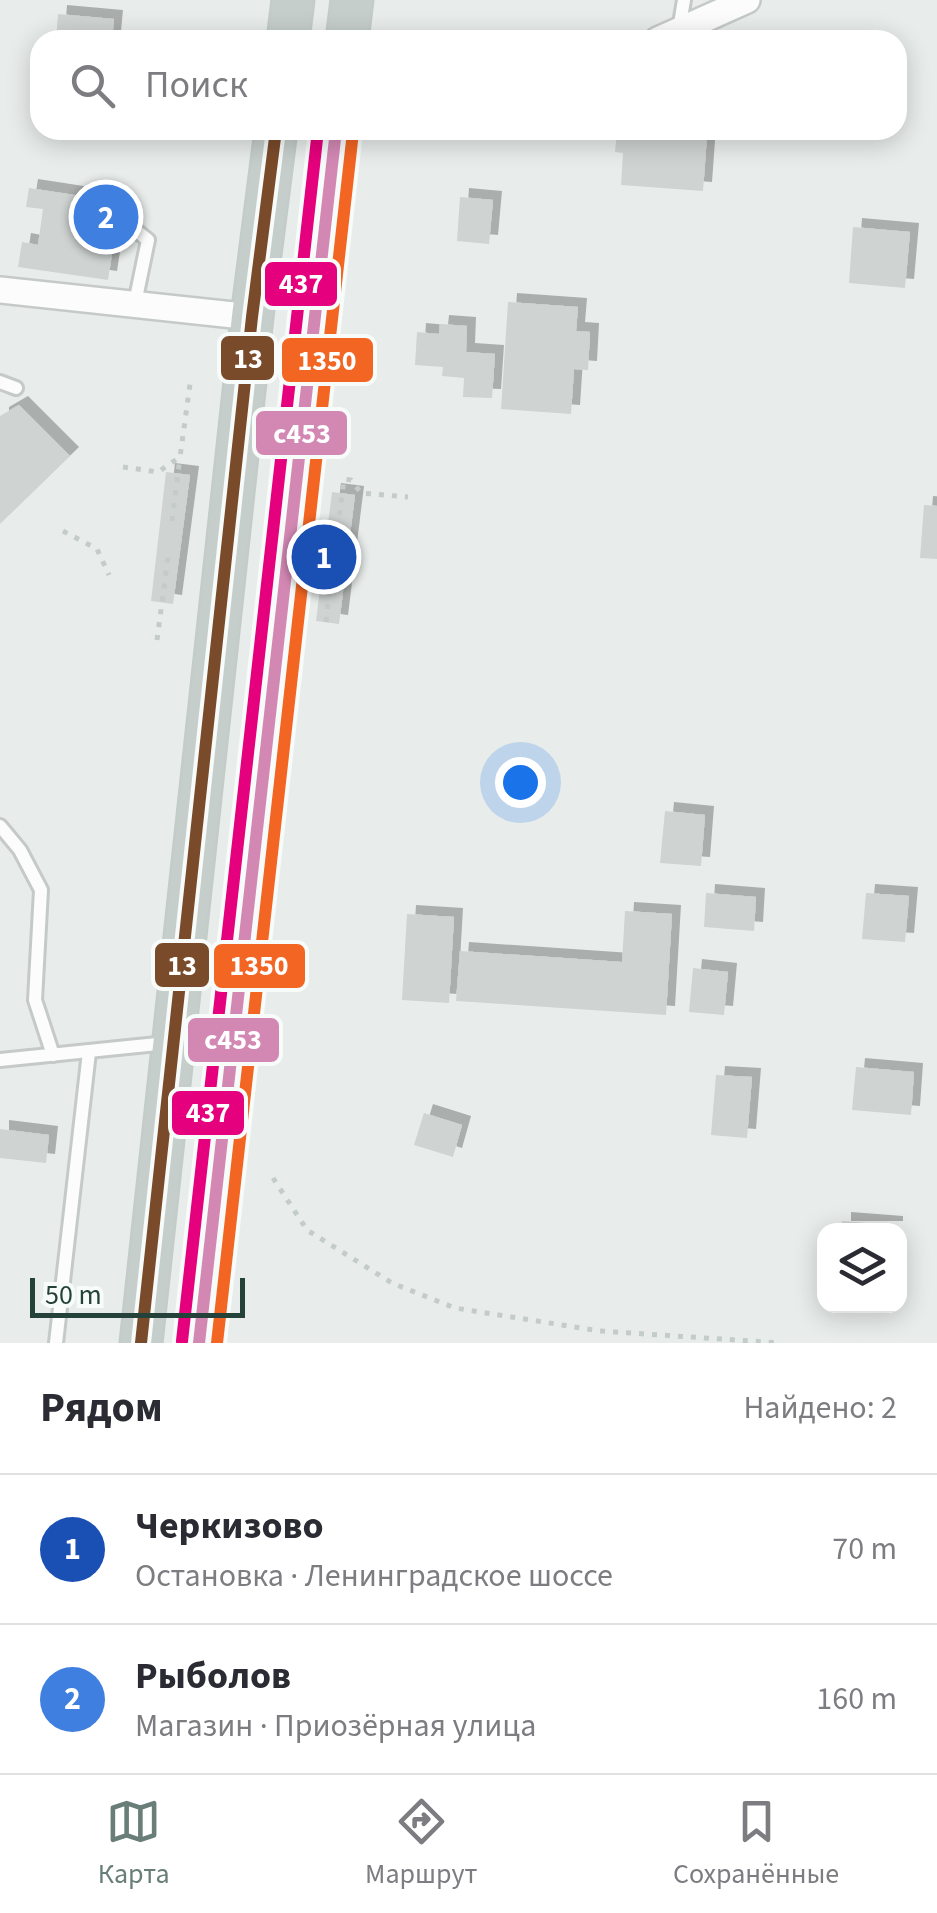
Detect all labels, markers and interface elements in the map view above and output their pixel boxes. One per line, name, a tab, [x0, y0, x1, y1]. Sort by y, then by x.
search box	[30, 30, 907, 140]
icon: search	[65, 58, 120, 113]
text: Поиск	[145, 58, 248, 112]
pin: 2	[74, 180, 138, 254]
line badge: 437	[263, 260, 339, 308]
text: 437	[279, 264, 323, 304]
line badge: 13	[219, 334, 276, 382]
line badge: 1350	[280, 336, 375, 384]
text: 13	[233, 339, 263, 379]
text: 1350	[297, 341, 357, 381]
line badge: с453	[254, 409, 349, 457]
text: с453	[273, 414, 331, 454]
pin: 1	[292, 520, 356, 594]
your location	[495, 757, 546, 808]
line badge: 13	[153, 941, 211, 989]
line badge: 1350	[212, 942, 307, 990]
text: 13	[167, 946, 197, 986]
text: 1350	[229, 946, 289, 986]
line badge: с453	[186, 1016, 281, 1064]
text: с453	[204, 1020, 262, 1060]
line badge: 437	[170, 1089, 246, 1137]
text: 437	[186, 1093, 230, 1133]
map controls	[817, 1223, 907, 1313]
button: layers	[817, 1223, 907, 1313]
scale bar	[30, 1273, 245, 1318]
text: 50 m	[45, 1275, 102, 1315]
text: Рядом	[40, 1378, 163, 1438]
text: Найдено: 2	[743, 1385, 897, 1431]
text: Черкизово	[135, 1499, 324, 1553]
text: 1	[64, 1526, 81, 1572]
text: 70 m	[832, 1526, 897, 1572]
text: Остановка · Ленинградское шоссе	[135, 1553, 613, 1599]
text: Рыболов	[135, 1649, 291, 1703]
text: 2	[64, 1676, 81, 1722]
text: 160 m	[816, 1676, 897, 1722]
text: Магазин · Приозёрная улица	[135, 1703, 536, 1749]
tab: Карта	[98, 1794, 170, 1894]
tab: Маршрут	[365, 1794, 477, 1894]
tab: Сохранённые	[673, 1794, 839, 1894]

